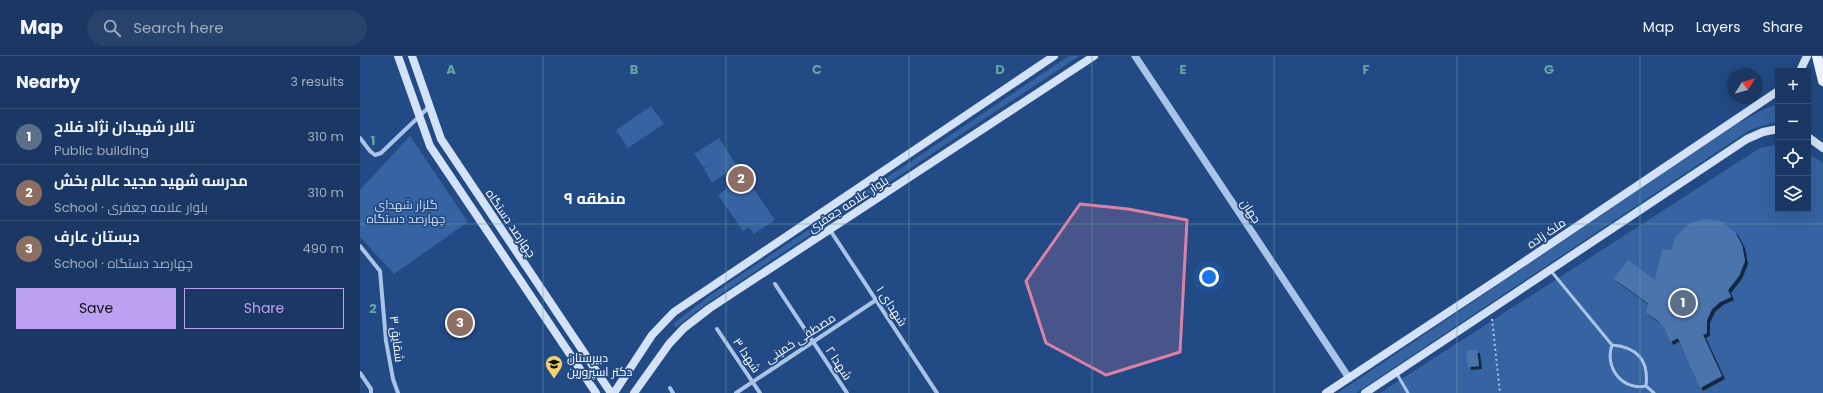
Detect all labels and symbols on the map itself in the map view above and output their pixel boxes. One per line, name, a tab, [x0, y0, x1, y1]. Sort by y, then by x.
text: A	[446, 60, 456, 79]
text: B	[630, 60, 639, 79]
text: C	[812, 60, 822, 79]
text: D	[995, 60, 1005, 79]
text: E	[1179, 60, 1187, 79]
text: F	[1362, 60, 1370, 79]
text: G	[1544, 60, 1554, 79]
north arrow	[1727, 68, 1763, 104]
text: 1	[371, 131, 375, 150]
pin: 2	[728, 164, 754, 194]
street label: بلوار علامه جعفری	[804, 172, 892, 236]
street label: چهارصد دستگاه	[481, 185, 540, 261]
district label: منطقه ۹	[564, 187, 626, 210]
street label: جهان	[1237, 195, 1265, 227]
park label: گلزار شهدای چهارصد دستگاه	[366, 196, 446, 228]
street label: ملک زاده	[1523, 214, 1569, 252]
your location	[1199, 267, 1219, 287]
street label: شهدای ۱	[873, 282, 911, 330]
pin: 1	[1670, 288, 1696, 318]
text: 2	[369, 299, 377, 318]
pin: 3	[447, 308, 473, 338]
street label: مصطفی خمینی	[761, 309, 839, 367]
street label: شقایق ۳	[386, 315, 408, 363]
street label: شهدا ۳	[729, 334, 765, 376]
street label: شهدا ۲	[822, 343, 856, 383]
place label: دبیرستان دکتر اسپرورین	[567, 349, 632, 381]
school or university icon: دبیرستان دکتر اسپرورین	[544, 354, 564, 379]

